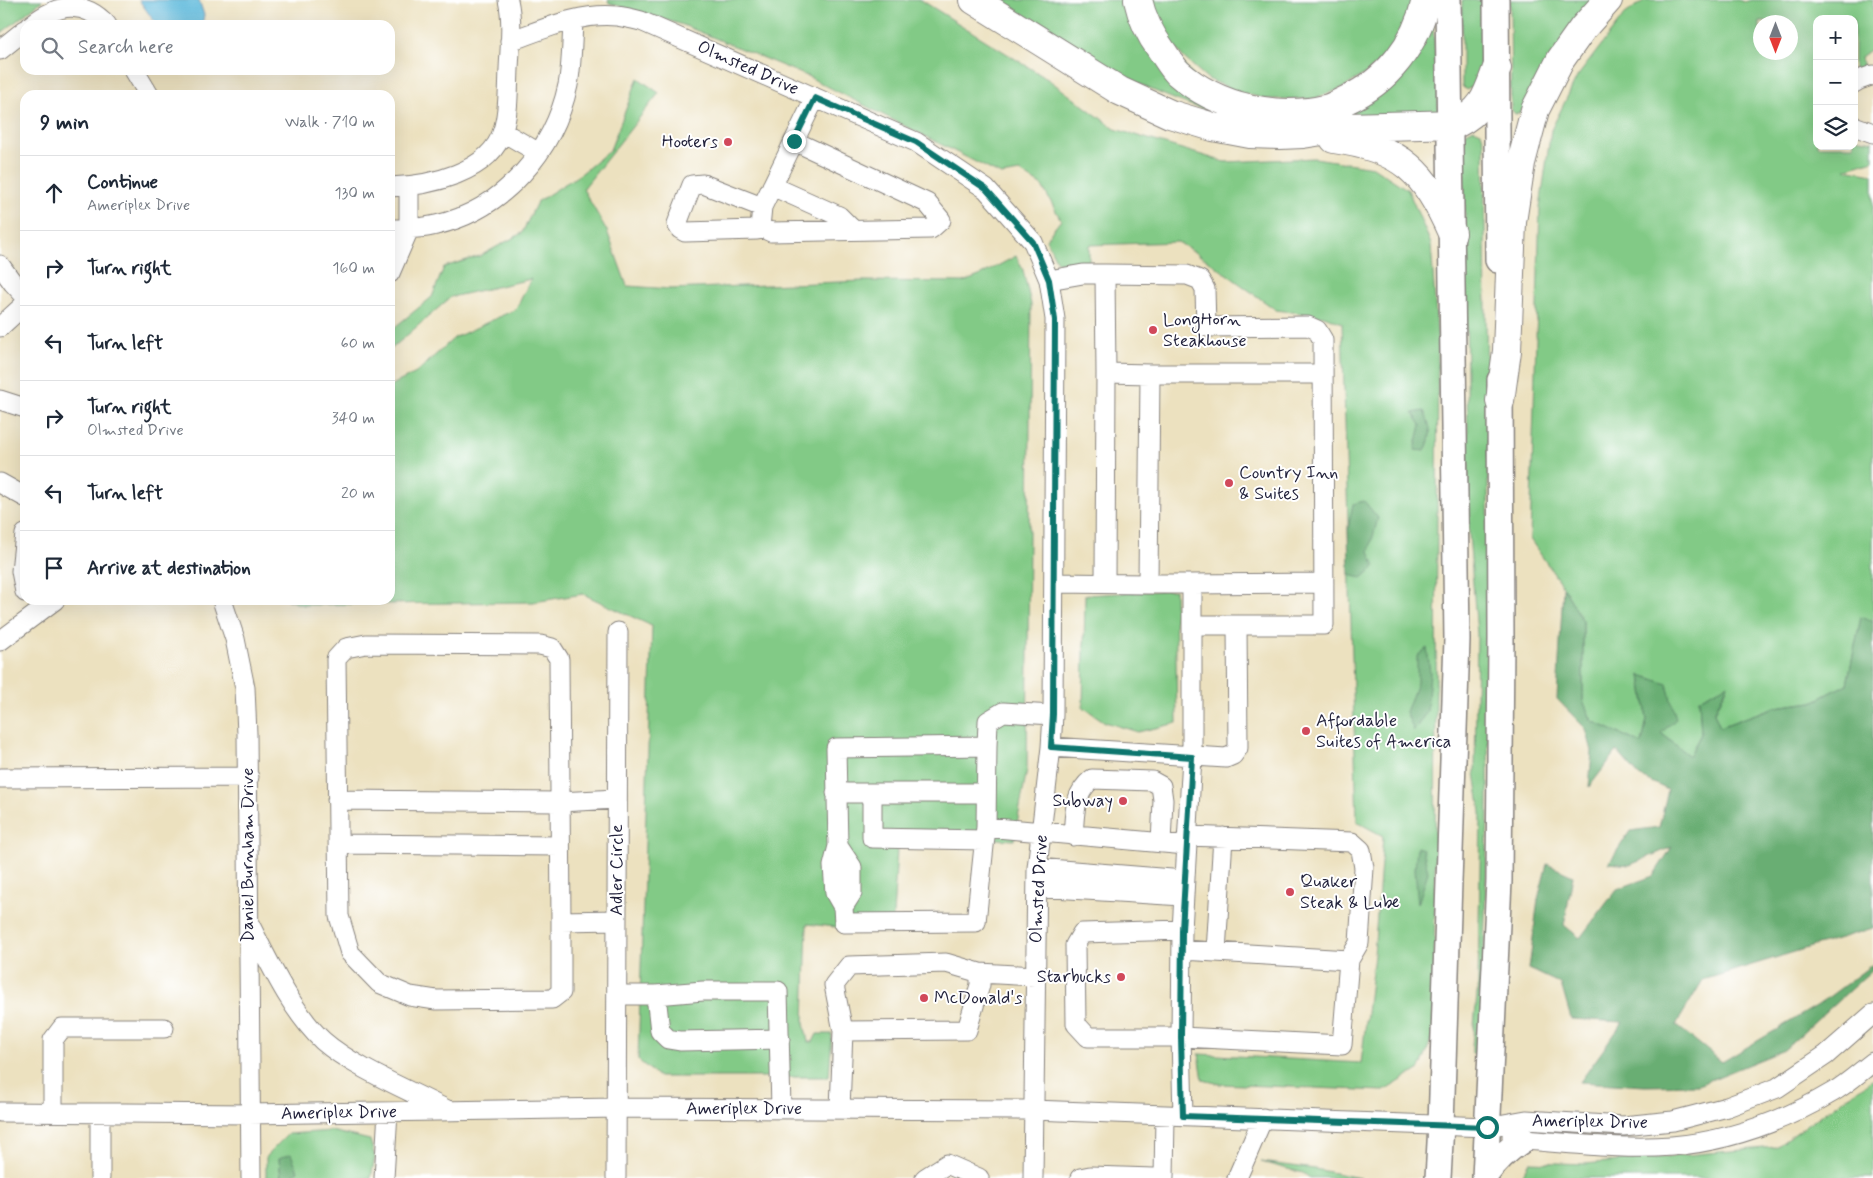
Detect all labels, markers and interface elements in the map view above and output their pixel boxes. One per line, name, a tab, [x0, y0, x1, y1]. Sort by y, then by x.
north arrow	[1753, 15, 1798, 60]
map controls	[1813, 15, 1858, 150]
button: +	[1813, 15, 1858, 60]
search box	[20, 20, 395, 75]
icon: search	[38, 34, 66, 62]
text: Search here	[78, 35, 174, 60]
street label: Olmsted Drive	[693, 35, 803, 101]
button: −	[1813, 60, 1858, 105]
button: layers	[1813, 105, 1858, 150]
text: 9 min	[40, 109, 89, 137]
text: Walk · 710 m	[285, 112, 375, 133]
place label: Hooters	[662, 130, 718, 154]
route end	[783, 130, 806, 153]
marker: Hooters	[722, 136, 734, 148]
text: Continue	[87, 170, 158, 195]
icon: ahead	[40, 179, 68, 207]
text: 130 m	[334, 183, 375, 204]
text: Ameriplex Drive	[87, 195, 190, 216]
icon: right	[40, 254, 68, 282]
text: Turn right	[87, 256, 171, 281]
text: 160 m	[332, 258, 375, 279]
place label: LongHorn Steakhouse	[1163, 308, 1247, 353]
marker: LongHorn Steakhouse	[1147, 324, 1159, 336]
icon: left	[40, 329, 68, 357]
text: Turn left	[87, 331, 163, 356]
text: 60 m	[341, 333, 375, 354]
text: Turn right	[87, 395, 171, 420]
icon: right	[40, 404, 68, 432]
text: 340 m	[331, 408, 375, 429]
text: Olmsted Drive	[87, 420, 184, 441]
place label: Country Inn & Suites	[1239, 461, 1338, 506]
marker: Country Inn & Suites	[1223, 477, 1235, 489]
icon: left	[40, 479, 68, 507]
text: Turn left	[87, 481, 163, 506]
text: 20 m	[341, 483, 375, 504]
icon: arrive	[40, 554, 68, 582]
text: Arrive at destination	[87, 556, 251, 581]
place label: Affordable Suites of America	[1316, 709, 1451, 754]
marker: Affordable Suites of America	[1300, 725, 1312, 737]
street label: Daniel Burnham Drive	[236, 768, 260, 942]
place label: Subway	[1052, 789, 1113, 813]
marker: Subway	[1117, 795, 1129, 807]
street label: Adler Circle	[605, 824, 629, 916]
street label: Olmsted Drive	[1024, 834, 1054, 944]
place label: Quaker Steak & Lube	[1300, 870, 1399, 915]
marker: Quaker Steak & Lube	[1284, 886, 1296, 898]
place label: Starbucks	[1037, 965, 1111, 989]
marker: Starbucks	[1115, 971, 1127, 983]
place label: McDonald's	[934, 986, 1022, 1010]
marker: McDonald's	[918, 992, 930, 1004]
street label: Ameriplex Drive	[686, 1097, 802, 1121]
street label: Ameriplex Drive	[281, 1100, 397, 1126]
street label: Ameriplex Drive	[1532, 1109, 1648, 1135]
route start	[1476, 1116, 1499, 1139]

